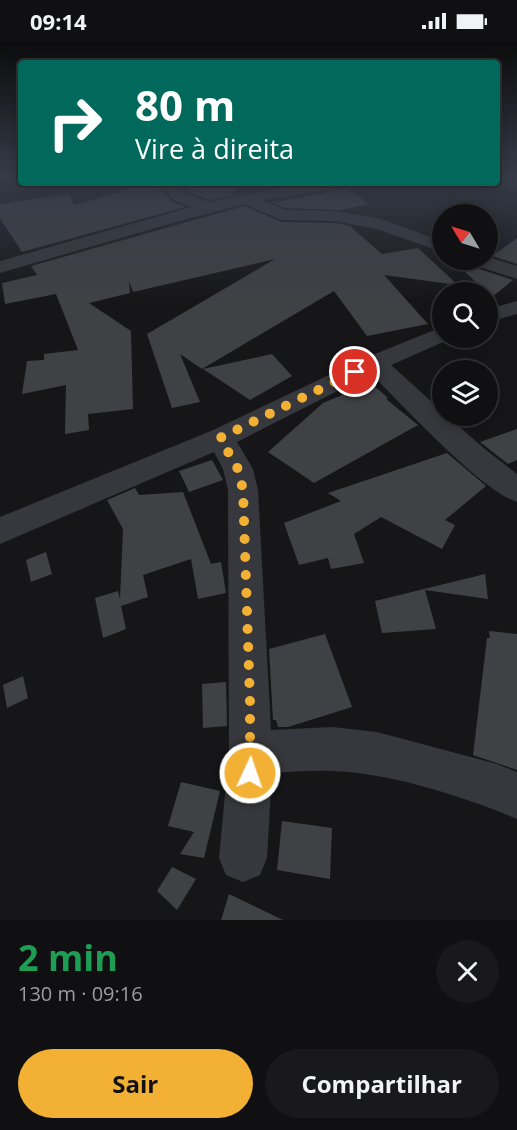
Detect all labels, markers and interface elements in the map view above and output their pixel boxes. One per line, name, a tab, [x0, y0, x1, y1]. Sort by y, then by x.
text: 09:14	[30, 6, 87, 36]
text: 80 m	[135, 76, 235, 133]
icon: right	[36, 84, 114, 162]
text: Vire à direita	[135, 130, 294, 167]
north arrow	[432, 204, 498, 270]
map controls	[432, 204, 498, 426]
button: search	[432, 282, 498, 348]
pin	[329, 346, 380, 397]
icon: arrive	[338, 355, 371, 388]
button: layers	[432, 360, 498, 426]
position arrow	[218, 741, 282, 805]
text: 2 min	[18, 933, 118, 982]
button: close	[436, 940, 499, 1003]
text: 130 m · 09:16	[18, 980, 143, 1007]
button: Sair	[18, 1049, 253, 1118]
button: Compartilhar	[265, 1049, 499, 1118]

